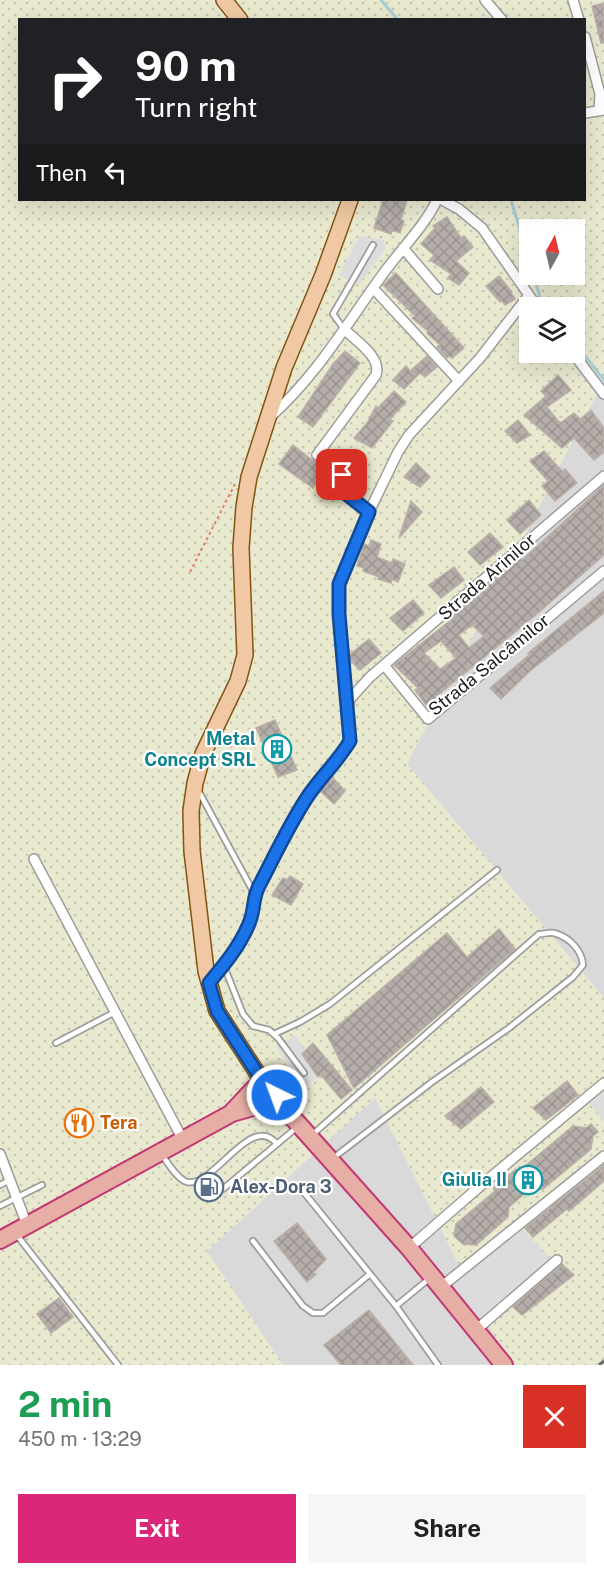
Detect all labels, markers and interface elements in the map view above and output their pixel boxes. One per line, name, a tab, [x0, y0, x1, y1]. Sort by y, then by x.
text: 90 m	[135, 41, 237, 90]
icon: right	[36, 42, 114, 120]
text: Turn right	[135, 91, 258, 123]
icon: left	[99, 156, 132, 189]
text: Then	[36, 160, 87, 186]
north arrow	[519, 219, 585, 285]
map controls	[519, 219, 585, 363]
button: layers	[519, 297, 585, 363]
pin	[316, 449, 367, 500]
icon: arrive	[325, 458, 358, 491]
street label: Strada Arinilor	[434, 529, 540, 625]
street label: Strada Salcâmilor	[424, 609, 553, 720]
place label: Metal Concept SRL	[144, 728, 256, 770]
building icon: Metal Concept SRL	[261, 733, 293, 765]
position arrow	[245, 1063, 309, 1127]
restaurant icon: Tera	[63, 1107, 95, 1139]
place label: Tera	[100, 1112, 138, 1133]
building icon: Giulia II	[512, 1164, 544, 1196]
place label: Giulia II	[442, 1169, 507, 1190]
fuel station icon: Alex-Dora 3	[193, 1171, 225, 1203]
place label: Alex-Dora 3	[230, 1176, 332, 1197]
text: 2 min	[18, 1383, 112, 1425]
button: close	[523, 1385, 586, 1448]
text: 450 m · 13:29	[18, 1427, 142, 1451]
button: Exit	[18, 1494, 296, 1563]
button: Share	[308, 1494, 586, 1563]

